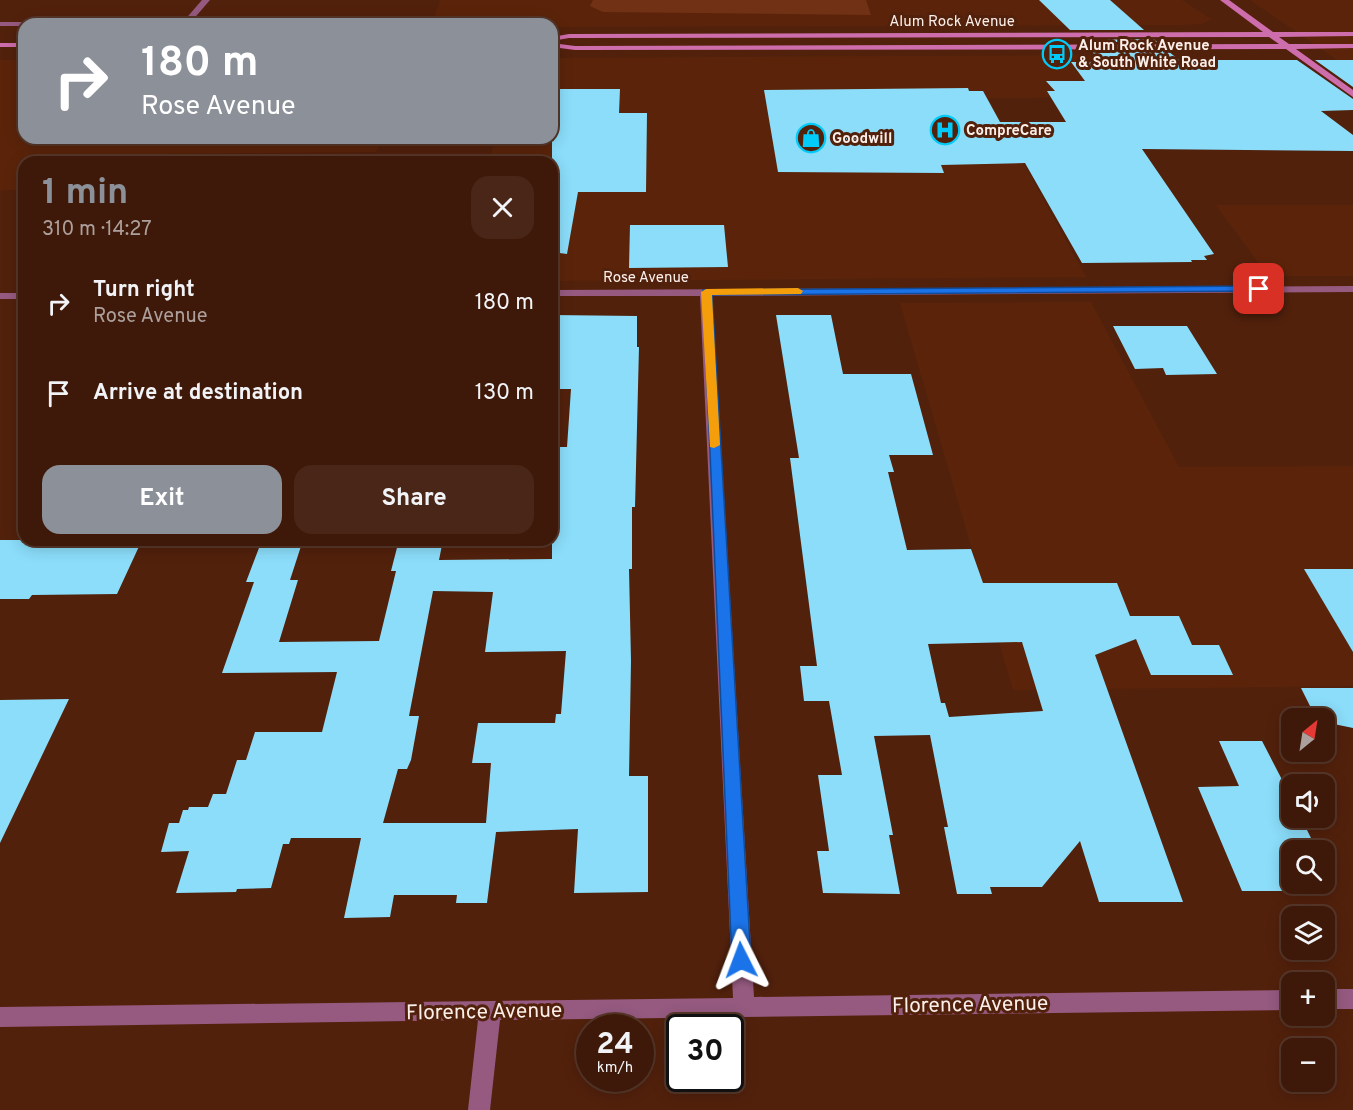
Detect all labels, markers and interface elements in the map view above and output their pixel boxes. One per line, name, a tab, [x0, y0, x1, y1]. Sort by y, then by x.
street label: Alum Rock Avenue	[889, 13, 1015, 32]
place label: Alum Rock Avenue & South White Road	[1078, 37, 1216, 73]
text: 180 m	[141, 38, 258, 91]
bus stop icon: Alum Rock Avenue & South White Road	[1041, 38, 1073, 70]
icon: right	[42, 42, 120, 120]
text: Rose Avenue	[141, 90, 296, 124]
hospital icon: CompreCare	[929, 114, 961, 146]
shop icon: Goodwill	[795, 122, 827, 154]
place label: CompreCare	[966, 122, 1052, 141]
place label: Goodwill	[832, 130, 892, 149]
text: 1 min	[42, 171, 128, 217]
button: close	[471, 176, 534, 239]
text: 310 m · 14:27	[42, 217, 152, 243]
pin	[1233, 263, 1284, 314]
street label: Rose Avenue	[603, 269, 689, 288]
icon: arrive	[1242, 272, 1275, 305]
text: Turn right	[93, 277, 195, 304]
icon: right	[42, 287, 75, 320]
text: 180 m	[475, 290, 534, 317]
text: Rose Avenue	[93, 304, 207, 330]
icon: arrive	[42, 377, 75, 410]
text: Arrive at destination	[93, 380, 303, 407]
text: 130 m	[475, 380, 534, 407]
button: Exit	[42, 465, 282, 534]
button: Share	[294, 465, 534, 534]
north arrow	[1281, 708, 1335, 762]
map controls	[1281, 708, 1335, 1092]
button: sound	[1281, 774, 1335, 828]
button: search	[1281, 840, 1335, 894]
button: layers	[1281, 906, 1335, 960]
position arrow	[709, 928, 773, 992]
button: +	[1281, 972, 1335, 1026]
street label: Florence Avenue	[892, 991, 1048, 1020]
street label: Florence Avenue	[406, 998, 562, 1027]
speed limit sign: 30	[666, 1014, 744, 1092]
text: 24	[596, 1027, 634, 1064]
button: −	[1281, 1038, 1335, 1092]
text: km/h	[597, 1059, 633, 1078]

